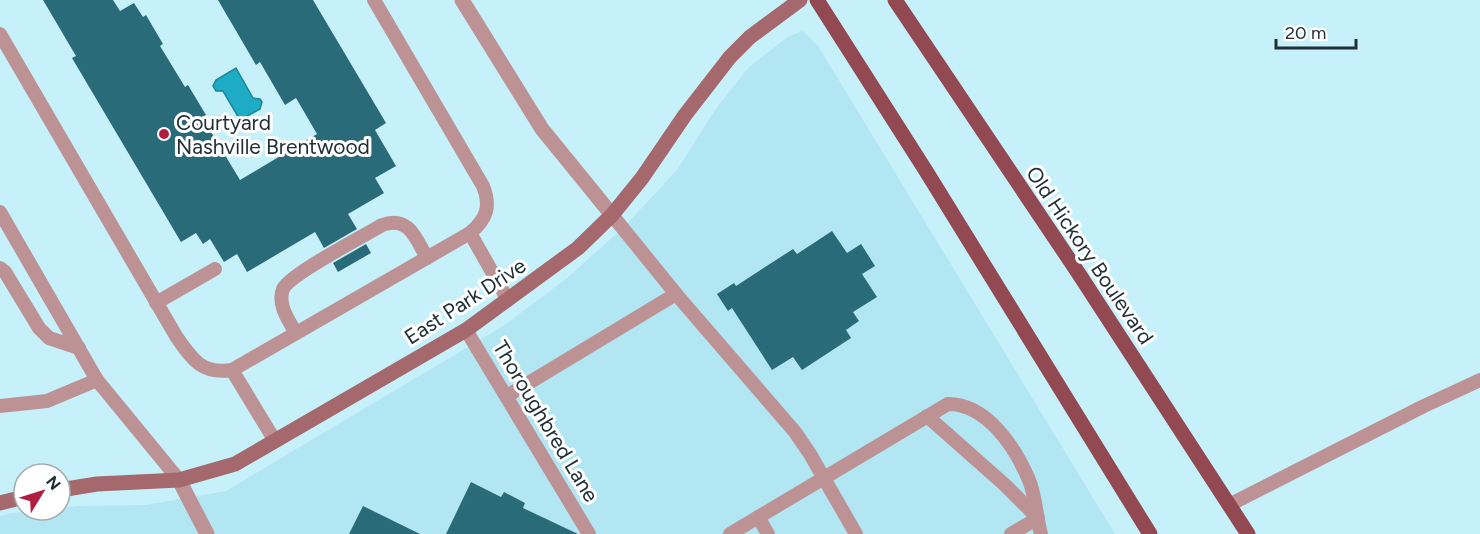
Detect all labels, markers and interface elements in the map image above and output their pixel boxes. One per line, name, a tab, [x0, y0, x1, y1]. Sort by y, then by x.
scale bar	[1276, 12, 1356, 50]
text: 20 m	[1285, 22, 1326, 44]
place label: Courtyard Nashville Brentwood	[176, 110, 370, 159]
marker: Courtyard Nashville Brentwood	[157, 127, 171, 141]
street label: Old Hickory Boulevard	[1021, 161, 1159, 349]
street label: East Park Drive	[400, 252, 530, 350]
street label: Thoroughbred Lane	[488, 336, 604, 506]
north arrow	[12, 462, 72, 522]
text: N	[42, 472, 65, 494]

